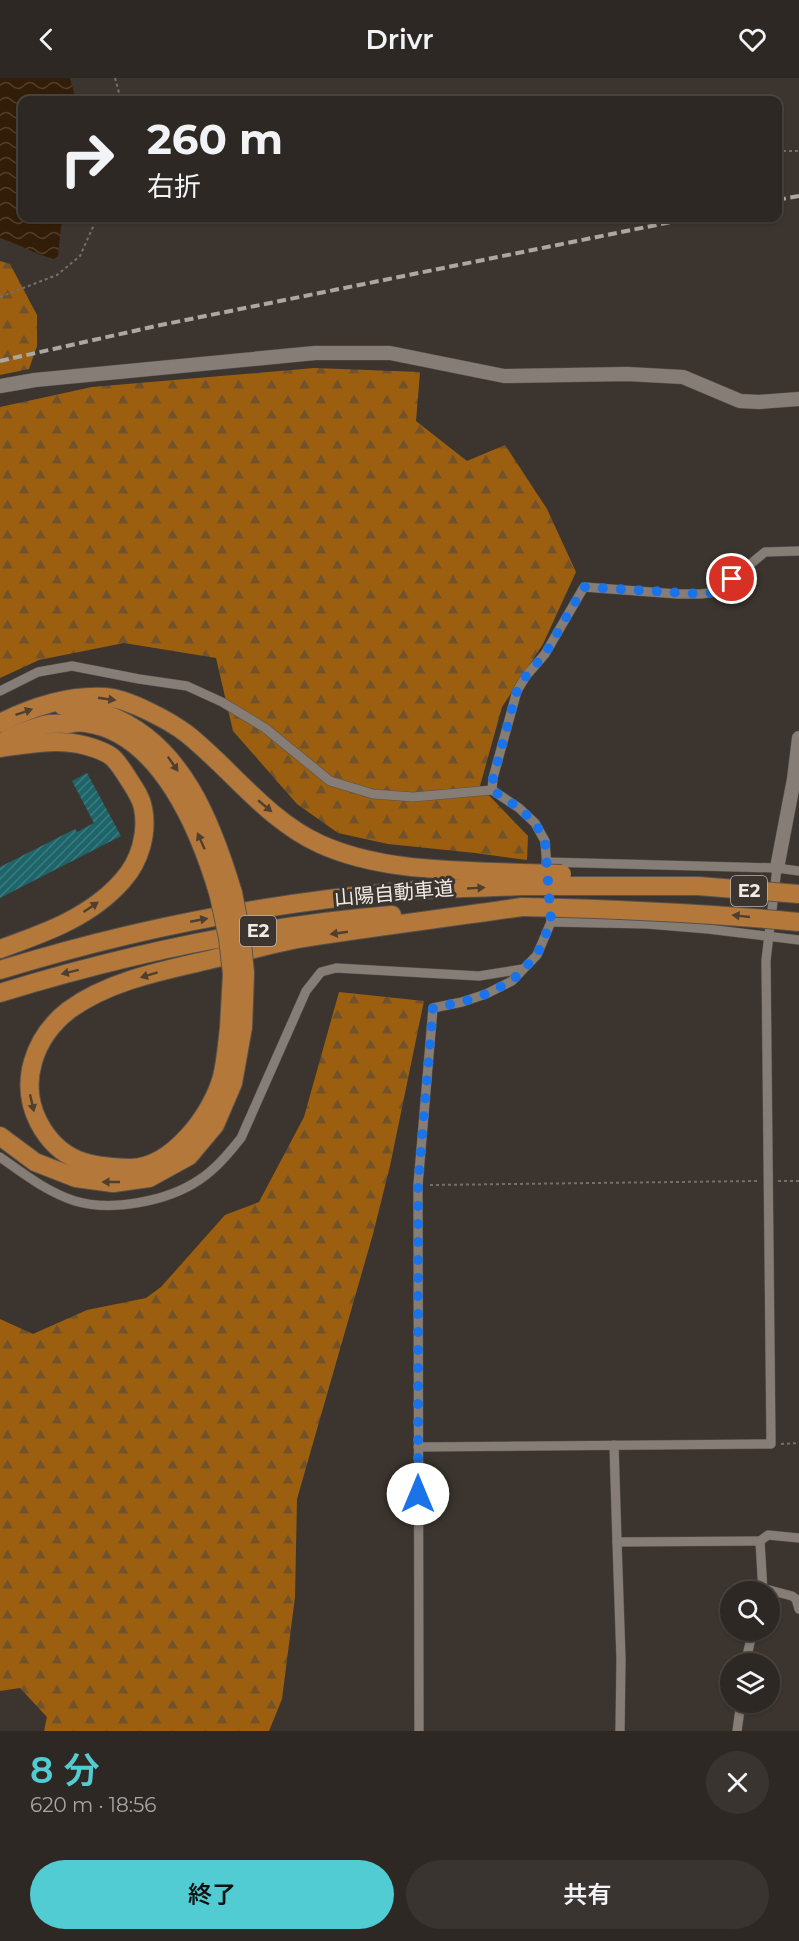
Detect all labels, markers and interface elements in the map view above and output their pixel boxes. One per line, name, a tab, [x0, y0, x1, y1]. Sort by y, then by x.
icon: back	[30, 23, 63, 56]
text: Drivr	[365, 23, 434, 56]
icon: heart	[736, 23, 769, 56]
text: 260 m	[147, 113, 283, 165]
icon: right	[48, 120, 126, 198]
text: 右折	[147, 170, 201, 203]
pin	[706, 553, 757, 604]
icon: arrive	[715, 562, 748, 595]
one-way arrow	[97, 694, 116, 703]
one-way arrow	[15, 707, 33, 717]
one-way arrow	[167, 755, 179, 771]
one-way arrow	[257, 800, 273, 813]
one-way arrow	[196, 832, 205, 850]
street label: 山陽自動車道	[333, 876, 455, 910]
road number: E2	[731, 876, 767, 906]
one-way arrow	[467, 883, 486, 893]
one-way arrow	[83, 902, 99, 913]
one-way arrow	[731, 911, 750, 921]
one-way arrow	[190, 915, 209, 924]
road number: E2	[240, 916, 276, 946]
one-way arrow	[330, 929, 349, 938]
one-way arrow	[61, 968, 80, 978]
one-way arrow	[140, 970, 158, 980]
one-way arrow	[28, 1094, 38, 1113]
one-way arrow	[102, 1177, 121, 1187]
position arrow	[386, 1462, 450, 1526]
map controls	[720, 1581, 780, 1713]
button: search	[720, 1581, 780, 1641]
button: layers	[720, 1653, 780, 1713]
text: 8 分	[30, 1748, 99, 1792]
button: close	[706, 1751, 769, 1814]
text: 620 m · 18:56	[30, 1793, 156, 1817]
button: 終了	[30, 1860, 394, 1929]
button: 共有	[406, 1860, 769, 1929]

